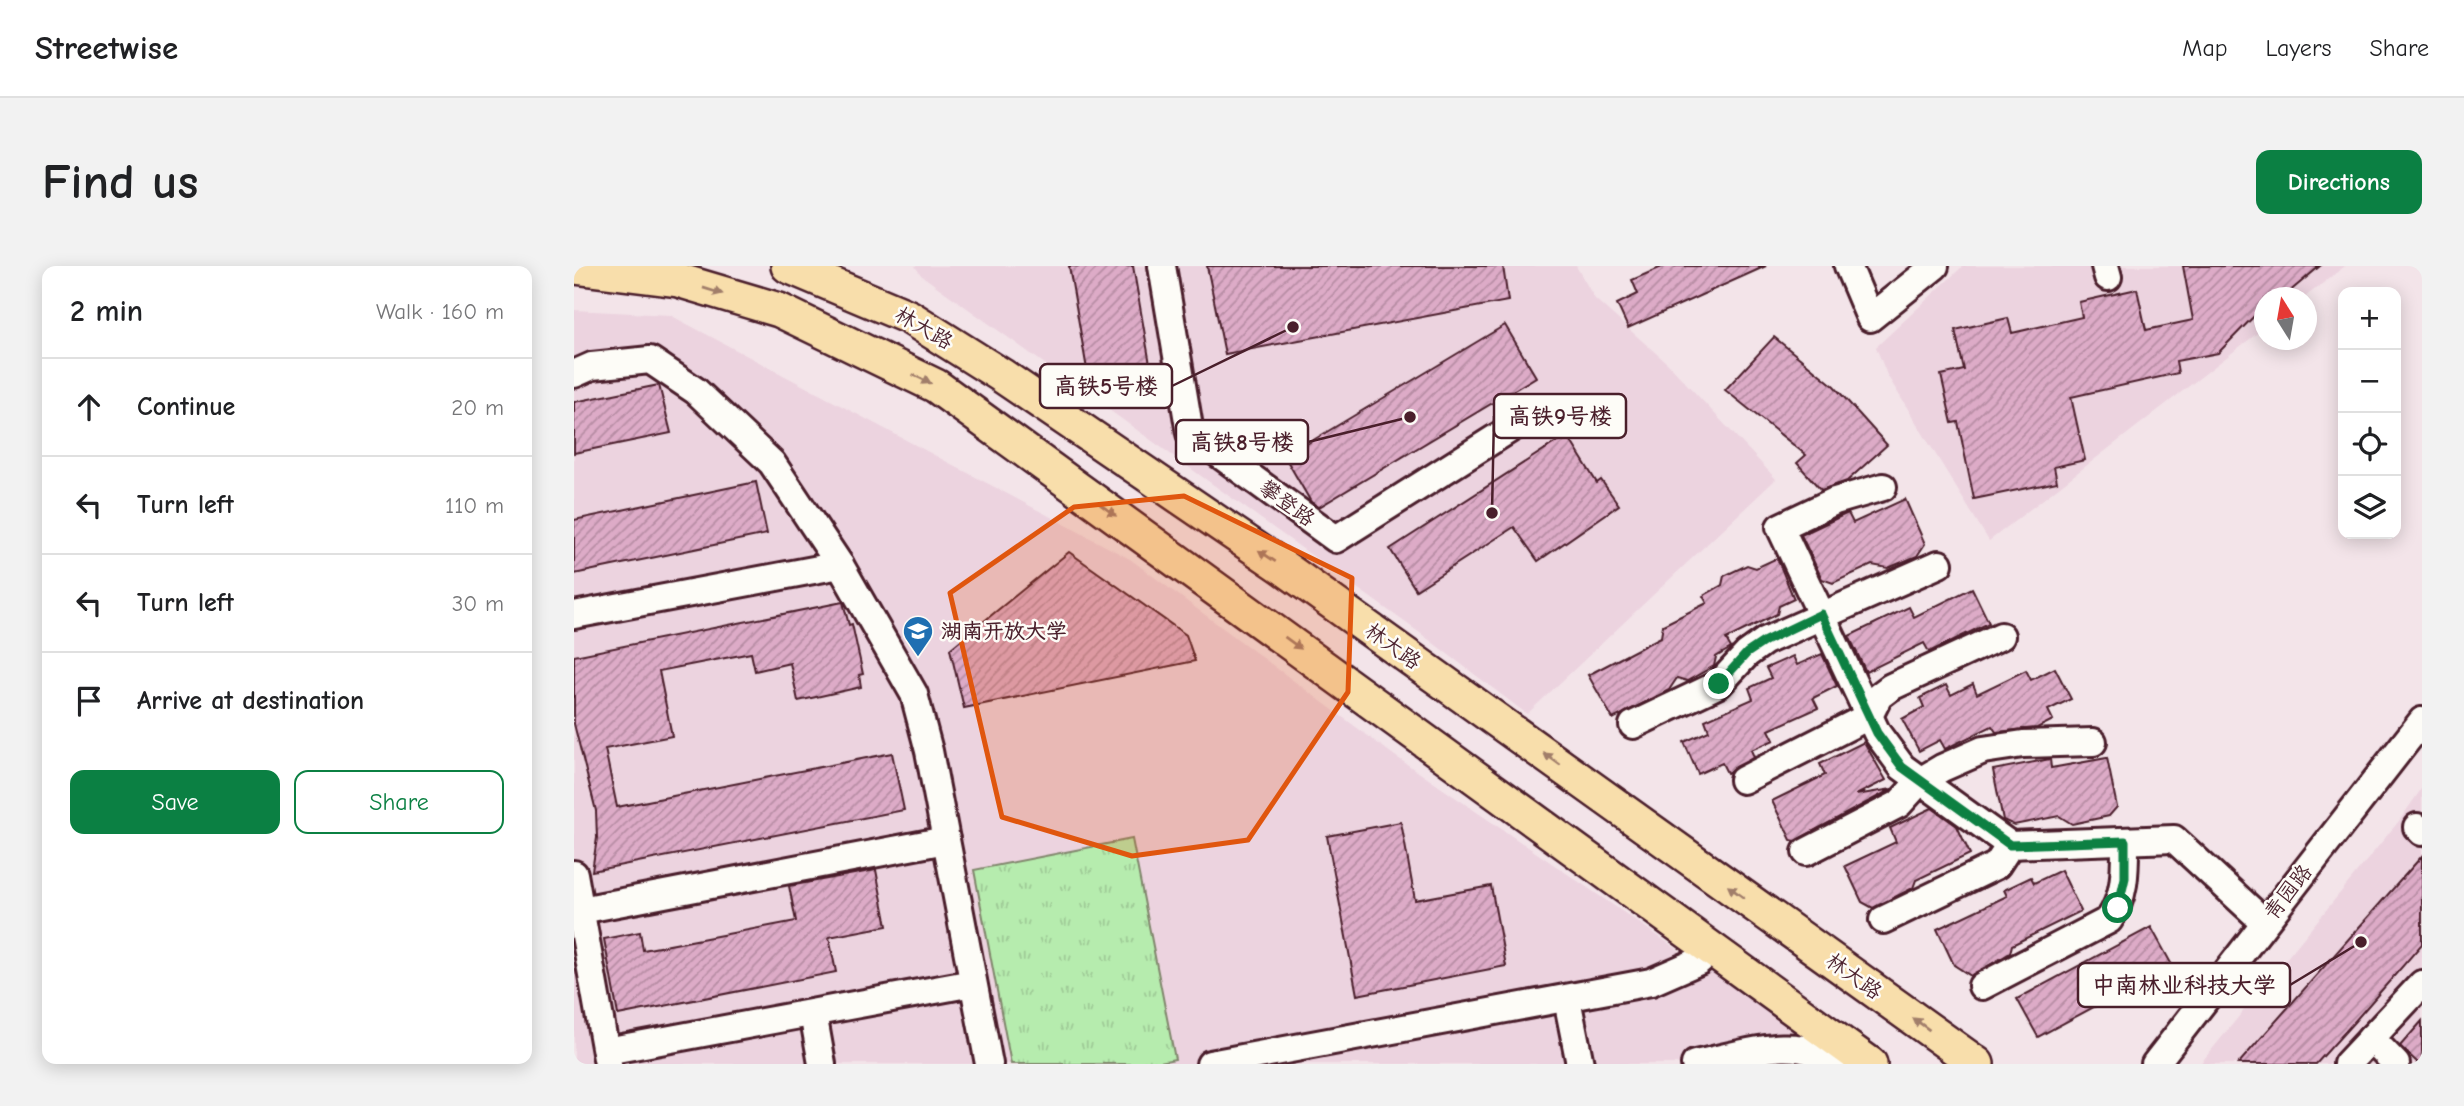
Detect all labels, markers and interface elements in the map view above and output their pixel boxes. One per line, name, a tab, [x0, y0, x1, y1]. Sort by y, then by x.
text: Streetwise	[35, 29, 178, 67]
text: Map	[2182, 34, 2228, 62]
text: Layers	[2266, 34, 2331, 62]
text: Share	[2369, 34, 2429, 62]
button: Directions	[2256, 150, 2422, 214]
text: Find us	[42, 154, 198, 210]
one-way arrow	[703, 286, 724, 296]
north arrow	[2254, 287, 2317, 350]
map controls	[2338, 287, 2401, 539]
button: +	[2338, 287, 2401, 350]
text: 2 min	[70, 294, 143, 329]
text: Walk · 160 m	[376, 298, 504, 325]
street label: 林大路	[891, 302, 957, 354]
button: −	[2338, 350, 2401, 413]
callout: 高铁5号楼	[1040, 364, 1172, 408]
text: 高铁5号楼	[1054, 373, 1158, 400]
one-way arrow	[912, 374, 932, 385]
icon: ahead	[70, 388, 108, 426]
text: Continue	[137, 392, 235, 422]
text: 20 m	[451, 394, 504, 421]
callout: 高铁9号楼	[1494, 394, 1626, 438]
text: 高铁9号楼	[1508, 403, 1612, 430]
button: locate	[2338, 413, 2401, 476]
callout: 高铁8号楼	[1176, 420, 1308, 464]
text: 高铁8号楼	[1190, 429, 1294, 456]
street label: 攀登路	[1254, 475, 1320, 531]
button: layers	[2338, 476, 2401, 539]
icon: left	[70, 486, 108, 524]
text: Turn left	[137, 490, 234, 520]
text: 110 m	[445, 492, 504, 519]
one-way arrow	[1099, 503, 1117, 517]
one-way arrow	[1258, 549, 1276, 563]
icon: left	[70, 584, 108, 622]
text: Turn left	[137, 588, 234, 618]
text: 30 m	[452, 590, 504, 617]
school or university icon: 湖南开放大学	[901, 614, 935, 658]
street label: 林大路	[1360, 618, 1426, 674]
place label: 湖南开放大学	[941, 619, 1067, 643]
one-way arrow	[1284, 636, 1302, 650]
route end	[1703, 668, 1734, 699]
icon: arrive	[70, 682, 108, 720]
text: Arrive at destination	[137, 686, 364, 716]
one-way arrow	[1543, 752, 1561, 767]
button: Save	[70, 770, 280, 834]
button: Share	[294, 770, 504, 834]
street label: 青园路	[2259, 860, 2317, 924]
one-way arrow	[1727, 885, 1746, 899]
route start	[2102, 892, 2133, 923]
street label: 林大路	[1821, 948, 1887, 1004]
callout: 中南林业科技大学	[2078, 963, 2290, 1007]
text: 中南林业科技大学	[2092, 972, 2276, 999]
one-way arrow	[1913, 1017, 1931, 1032]

